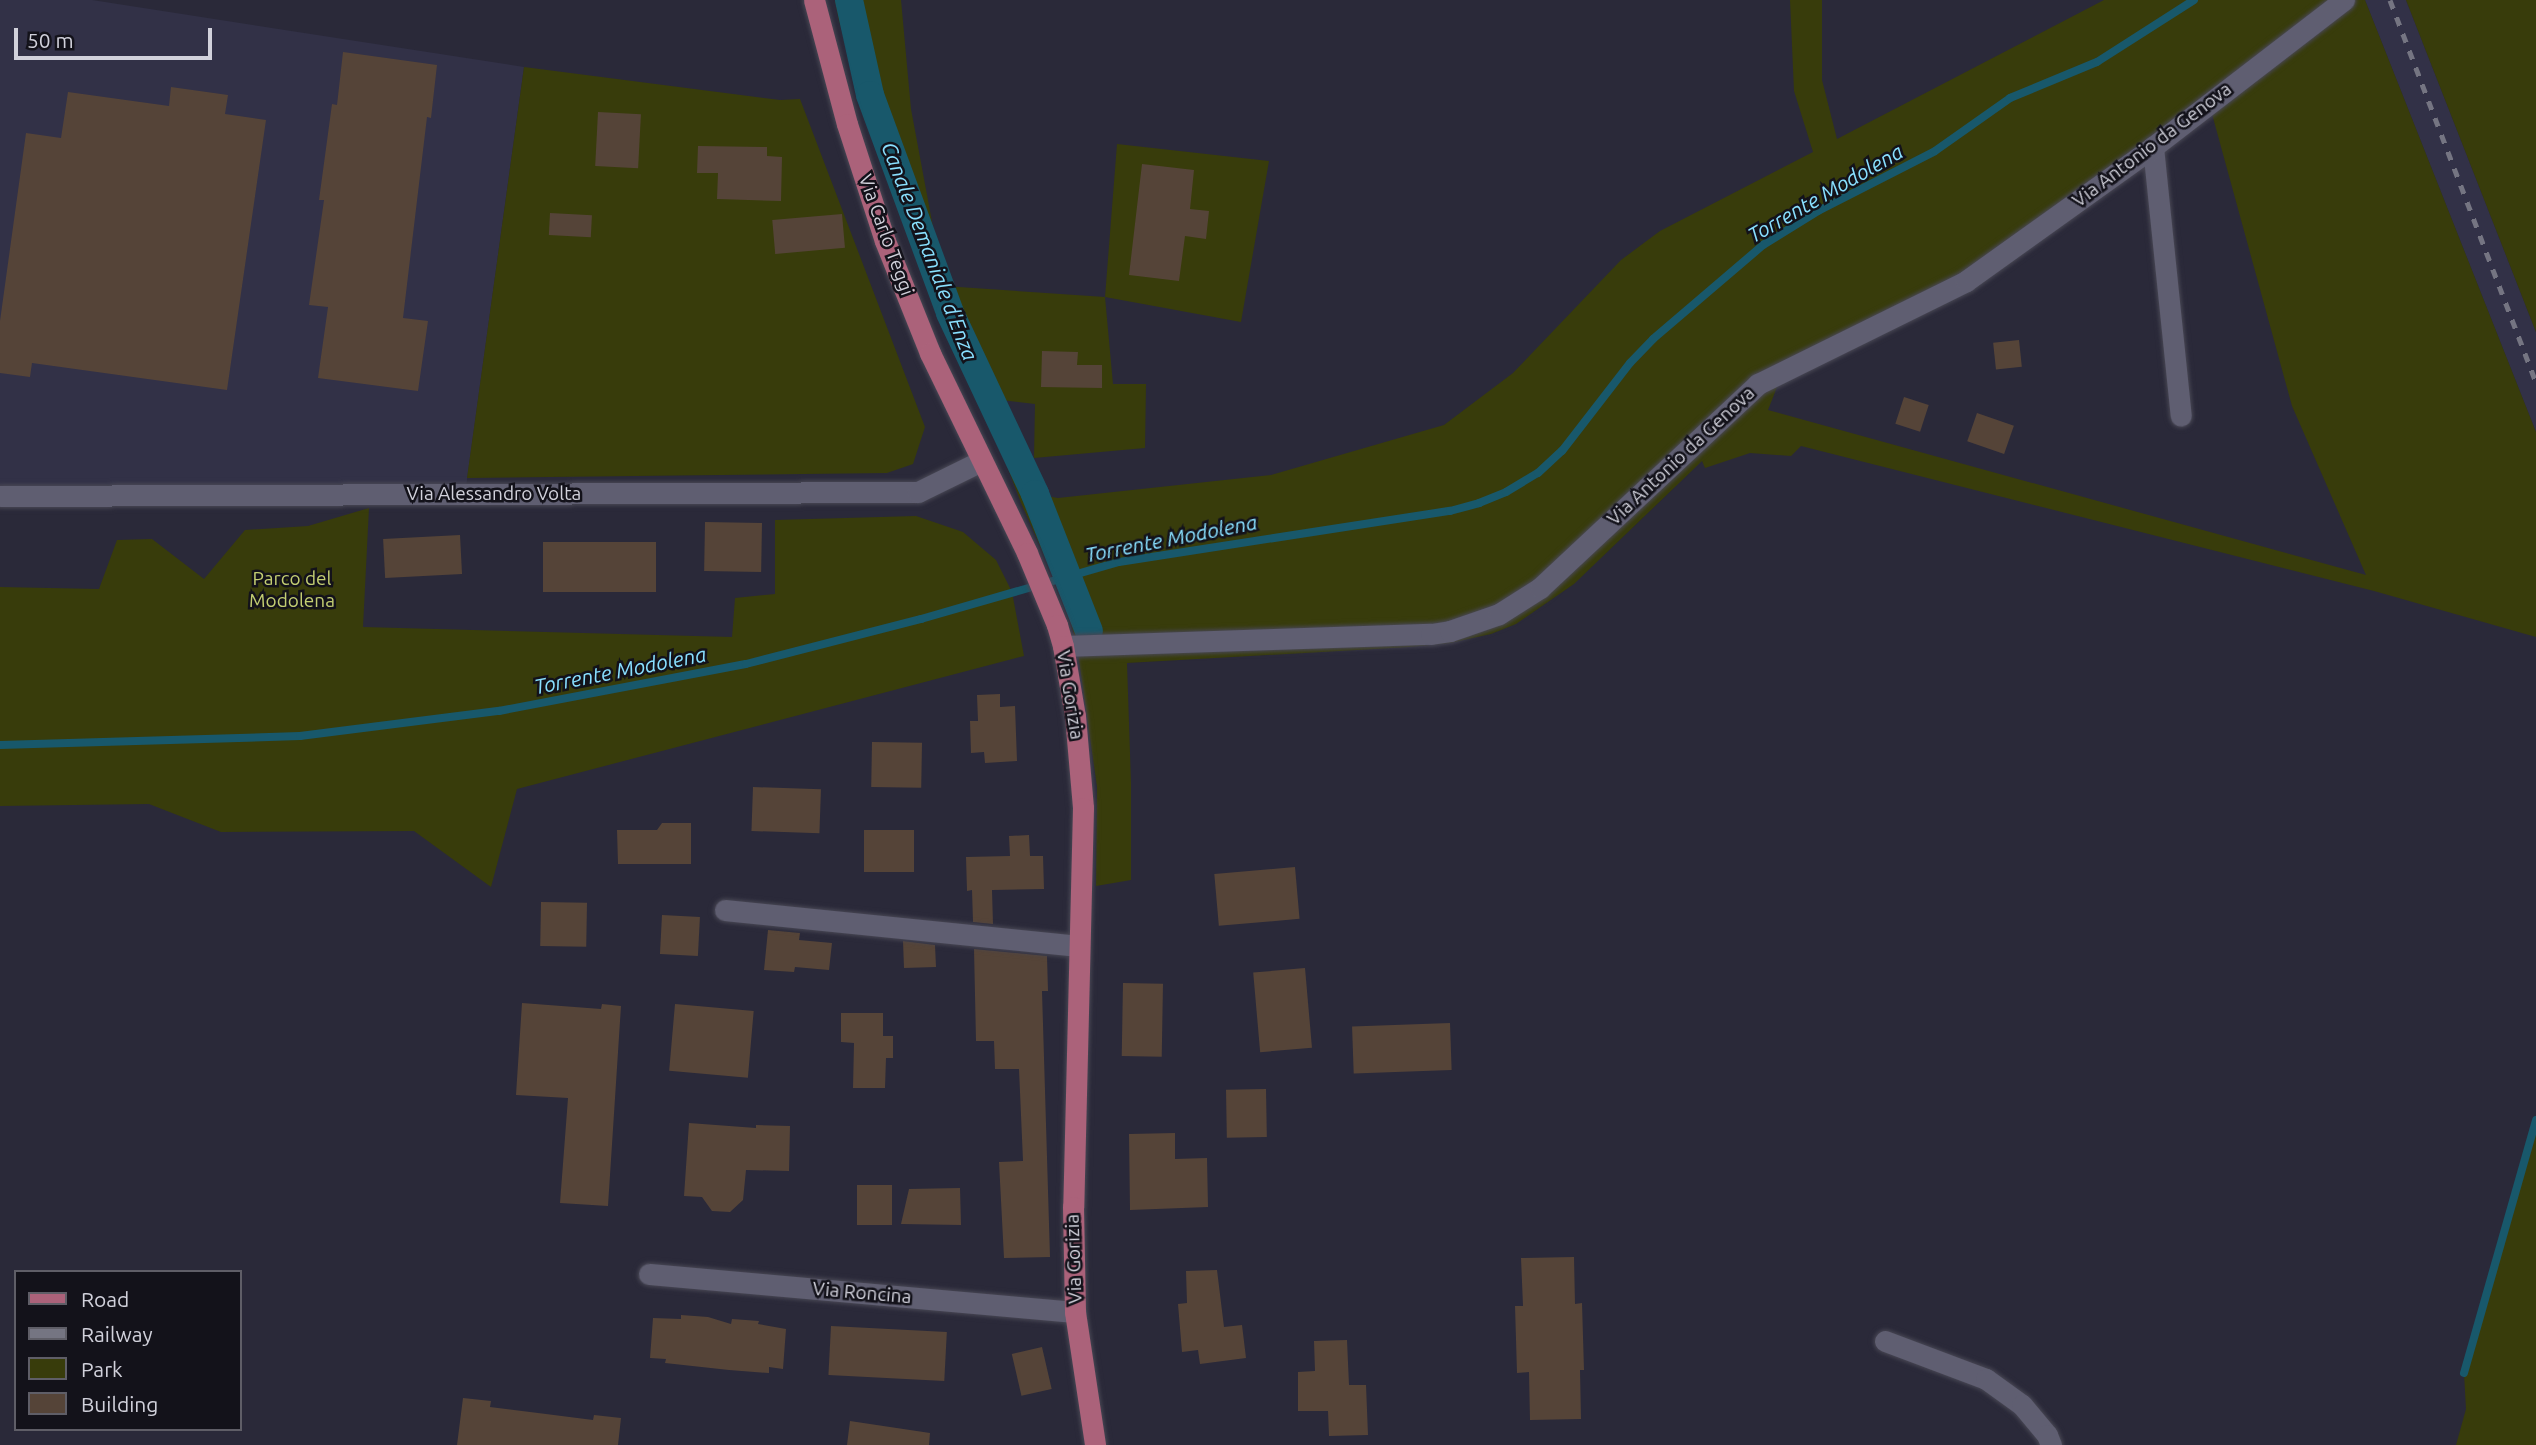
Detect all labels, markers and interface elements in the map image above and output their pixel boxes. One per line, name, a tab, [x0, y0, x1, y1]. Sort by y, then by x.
scale bar	[18, 14, 215, 58]
text: 50 m	[27, 28, 74, 52]
street label: Via Antonio da Genova	[2068, 78, 2236, 212]
water label: Canale Demaniale d'Enza	[877, 138, 983, 364]
water label: Torrente Modolena	[1743, 138, 1907, 248]
street label: Via Carlo Teggi	[854, 171, 918, 299]
street label: Via Antonio da Genova	[1603, 382, 1759, 530]
street label: Via Alessandro Volta	[407, 483, 581, 505]
water label: Torrente Modolena	[1083, 509, 1259, 567]
park label: Parco del Modolena	[249, 568, 335, 612]
water label: Torrente Modolena	[532, 641, 708, 699]
street label: Via Gorizia	[1052, 649, 1088, 741]
street label: Via Gorizia	[1061, 1214, 1087, 1304]
legend	[14, 1270, 242, 1431]
street label: Via Roncina	[812, 1277, 912, 1309]
text: Road	[81, 1287, 129, 1311]
text: Railway	[81, 1322, 153, 1346]
text: Park	[81, 1357, 123, 1381]
text: Building	[81, 1392, 158, 1416]

